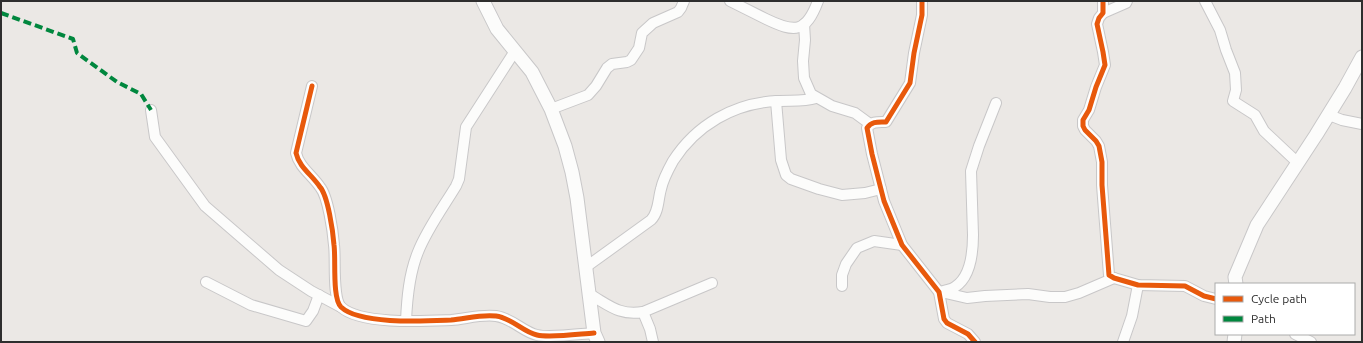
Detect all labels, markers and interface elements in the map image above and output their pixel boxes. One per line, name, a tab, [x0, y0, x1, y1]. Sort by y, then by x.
legend	[1215, 283, 1355, 335]
text: Cycle path	[1251, 292, 1307, 305]
text: Path	[1251, 312, 1276, 325]

